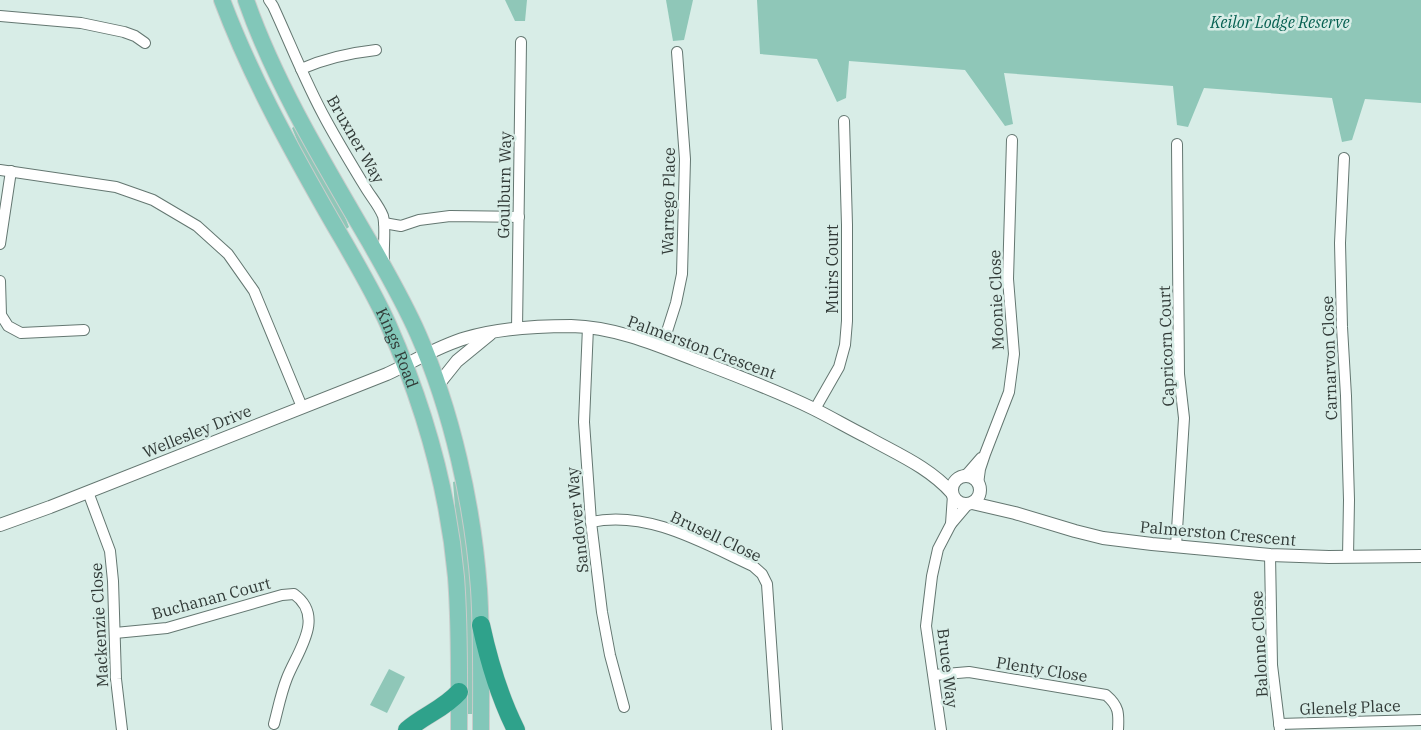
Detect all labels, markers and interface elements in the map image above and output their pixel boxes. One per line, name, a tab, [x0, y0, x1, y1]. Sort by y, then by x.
park label: Keilor Lodge Reserve	[1209, 12, 1350, 32]
street label: Bruxner Way	[323, 91, 389, 187]
street label: Goulburn Way	[493, 131, 515, 239]
street label: Warrego Place	[657, 147, 679, 255]
street label: Muirs Court	[822, 224, 842, 314]
street label: Moonie Close	[984, 250, 1008, 350]
street label: Capricorn Court	[1154, 285, 1178, 407]
street label: Carnarvon Close	[1317, 295, 1341, 421]
street label: Kings Road	[372, 304, 423, 391]
street label: Palmerston Crescent	[625, 311, 779, 383]
street label: Wellesley Drive	[140, 400, 254, 462]
street label: Sandover Way	[561, 466, 593, 574]
street label: Brusell Close	[667, 506, 765, 566]
street label: Palmerston Crescent	[1139, 516, 1297, 550]
street label: Mackenzie Close	[86, 562, 112, 688]
street label: Buchanan Court	[149, 572, 273, 623]
street label: Balonne Close	[1246, 590, 1272, 698]
street label: Bruce Way	[933, 627, 963, 709]
street label: Plenty Close	[995, 652, 1089, 686]
street label: Glenelg Place	[1299, 695, 1401, 719]

